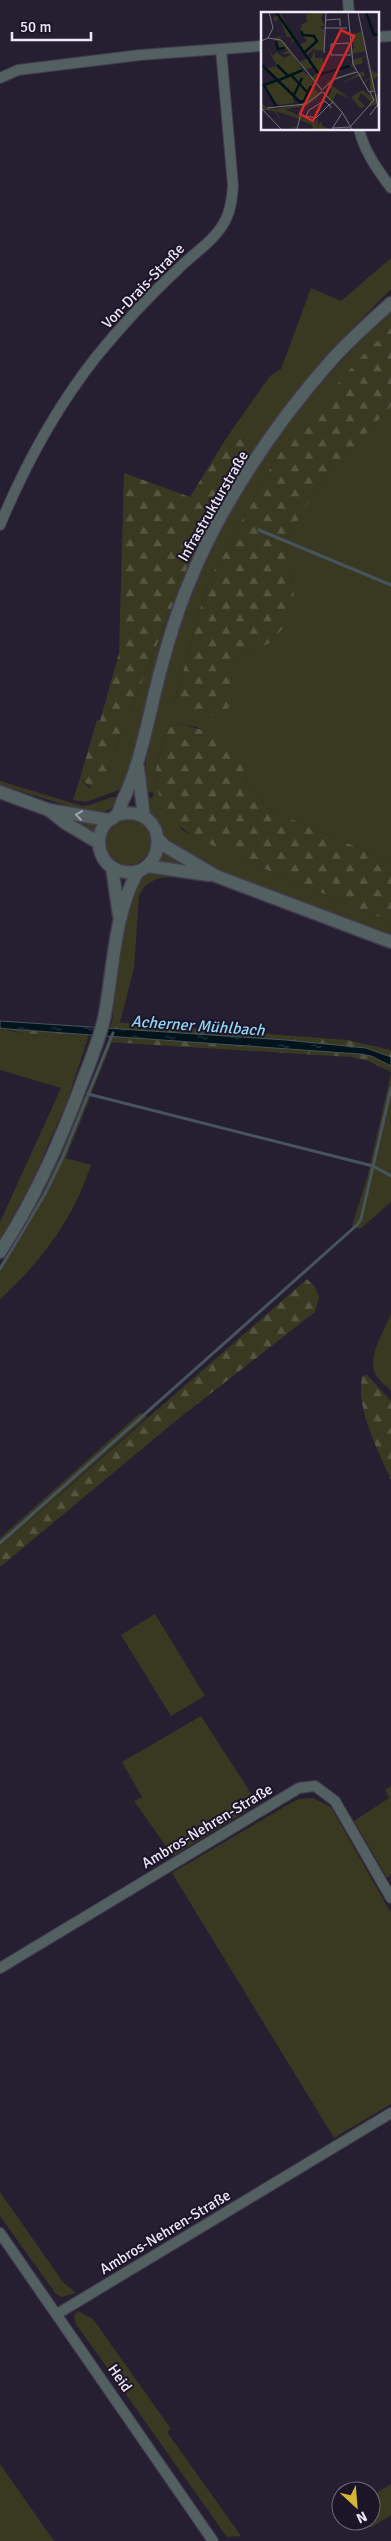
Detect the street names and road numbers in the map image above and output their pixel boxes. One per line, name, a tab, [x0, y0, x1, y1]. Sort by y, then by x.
street label: Von-Drais-Straße	[98, 240, 188, 332]
street label: Infrastrukturstraße	[174, 448, 252, 564]
street label: Ambros-Nehren-Straße	[138, 1780, 276, 1872]
street label: Ambros-Nehren-Straße	[96, 2186, 234, 2278]
street label: Heid	[104, 2361, 136, 2395]

